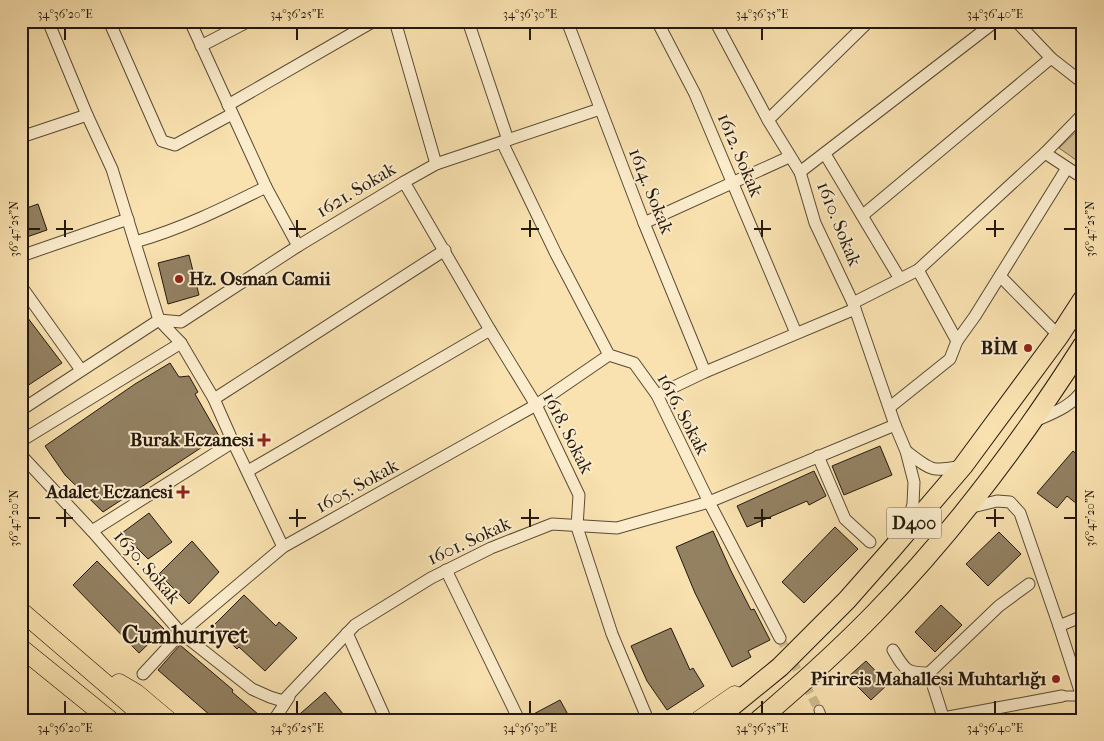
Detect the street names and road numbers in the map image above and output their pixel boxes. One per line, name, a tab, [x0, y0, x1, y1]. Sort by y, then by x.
street label: 1612. Sokak	[713, 110, 768, 200]
street label: 1614. Sokak	[624, 145, 678, 237]
street label: 1621. Sokak	[312, 158, 400, 222]
street label: 1610. Sokak	[812, 178, 866, 270]
street label: 1616. Sokak	[652, 369, 714, 459]
street label: 1618. Sokak	[538, 389, 598, 478]
street label: 1605. Sokak	[312, 454, 402, 518]
road number: D400	[886, 508, 942, 538]
street label: 1601. Sokak	[424, 512, 514, 570]
street label: 1630. Sokak	[109, 526, 185, 609]

